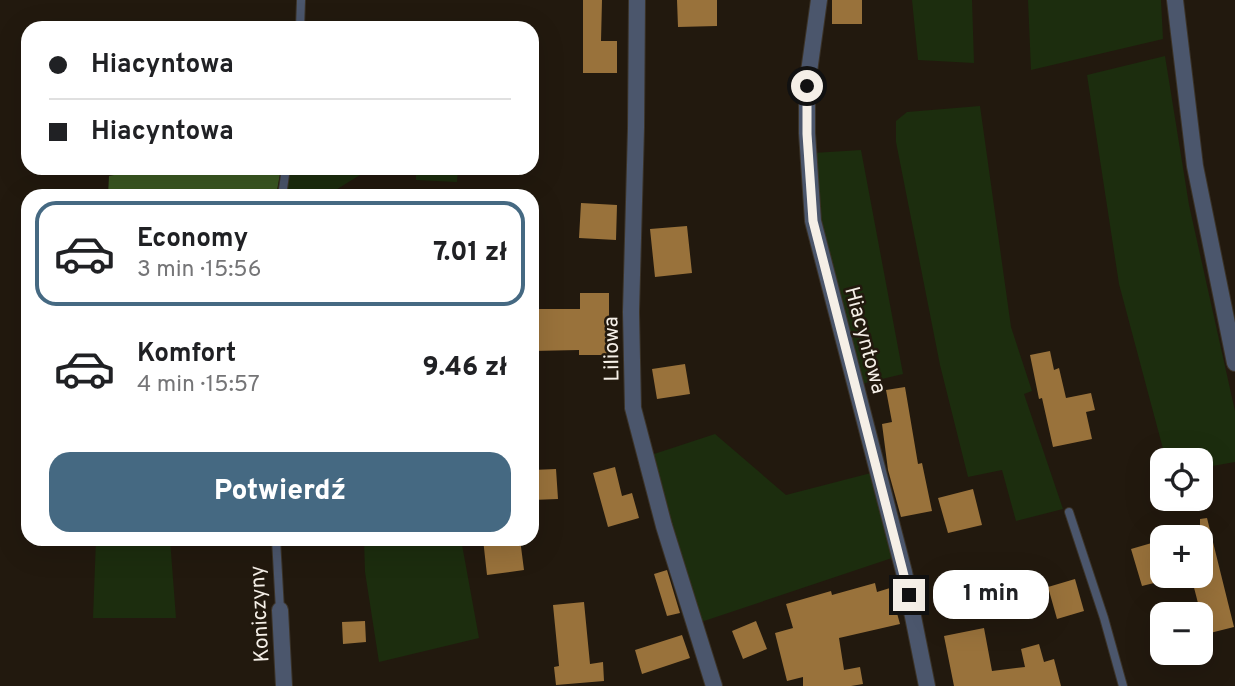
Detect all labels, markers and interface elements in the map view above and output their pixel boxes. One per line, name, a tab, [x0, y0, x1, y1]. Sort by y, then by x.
text: Hiacyntowa	[91, 49, 234, 82]
route start	[791, 70, 823, 102]
text: Hiacyntowa	[91, 116, 234, 149]
icon: car	[53, 222, 116, 285]
text: Economy	[137, 223, 248, 256]
text: 7.01 zł	[433, 237, 507, 270]
text: 3 min · 15:56	[137, 256, 261, 285]
street label: Hiacyntowa	[837, 284, 892, 397]
street label: Liliowa	[598, 316, 627, 382]
icon: car	[53, 337, 116, 400]
text: Komfort	[137, 338, 236, 371]
text: 9.46 zł	[422, 352, 507, 385]
text: 4 min · 15:57	[137, 371, 260, 400]
map controls	[1150, 448, 1213, 665]
button: locate	[1150, 448, 1213, 511]
button: Potwierdź	[49, 452, 511, 532]
button: +	[1150, 525, 1213, 588]
street label: Koniczyny	[244, 565, 277, 663]
callout: 1 min	[934, 570, 1049, 620]
route end	[893, 579, 925, 611]
text: 1 min	[963, 580, 1019, 609]
button: −	[1150, 602, 1213, 665]

